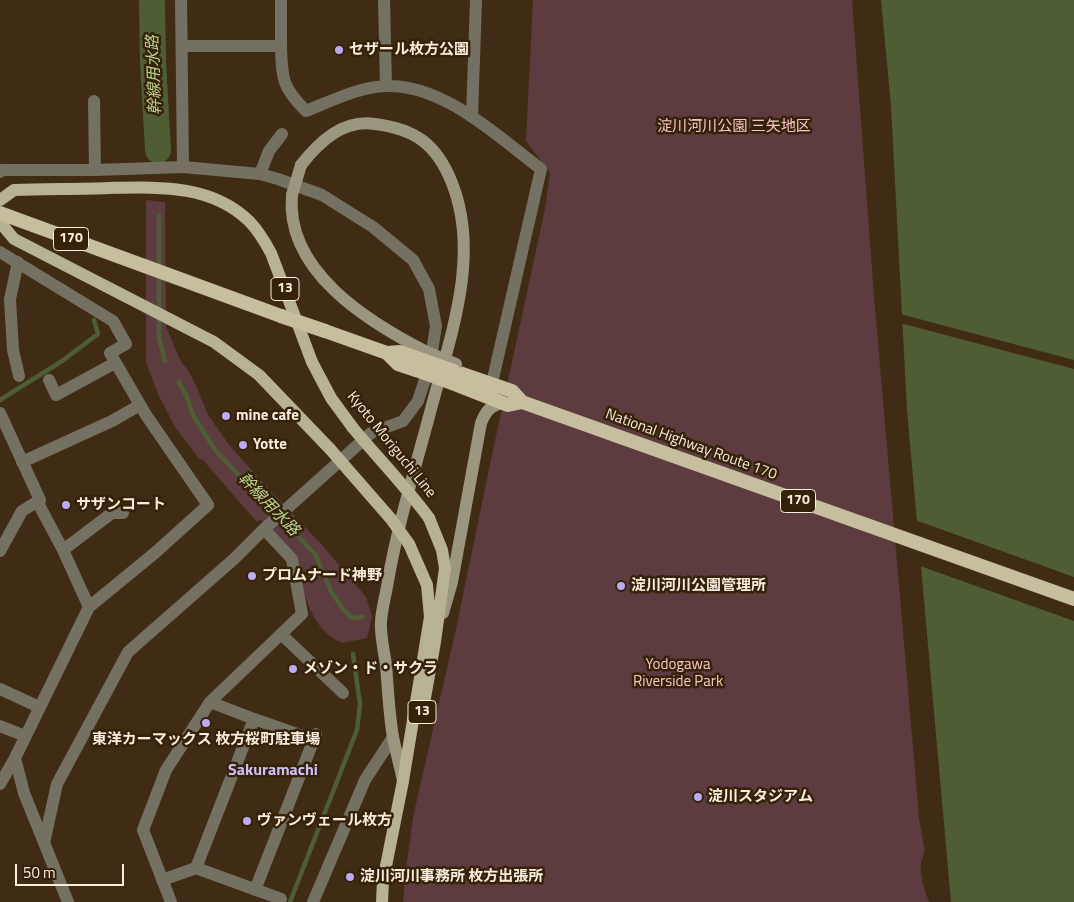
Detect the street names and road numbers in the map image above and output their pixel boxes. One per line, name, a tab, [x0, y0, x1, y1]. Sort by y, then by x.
road number: 170	[54, 228, 88, 250]
road number: 13	[271, 278, 299, 300]
street label: Kyoto Moriguchi Line	[343, 388, 439, 502]
street label: National Highway Route 170	[603, 406, 779, 484]
road number: 170	[780, 490, 816, 512]
road number: 13	[408, 700, 436, 724]

